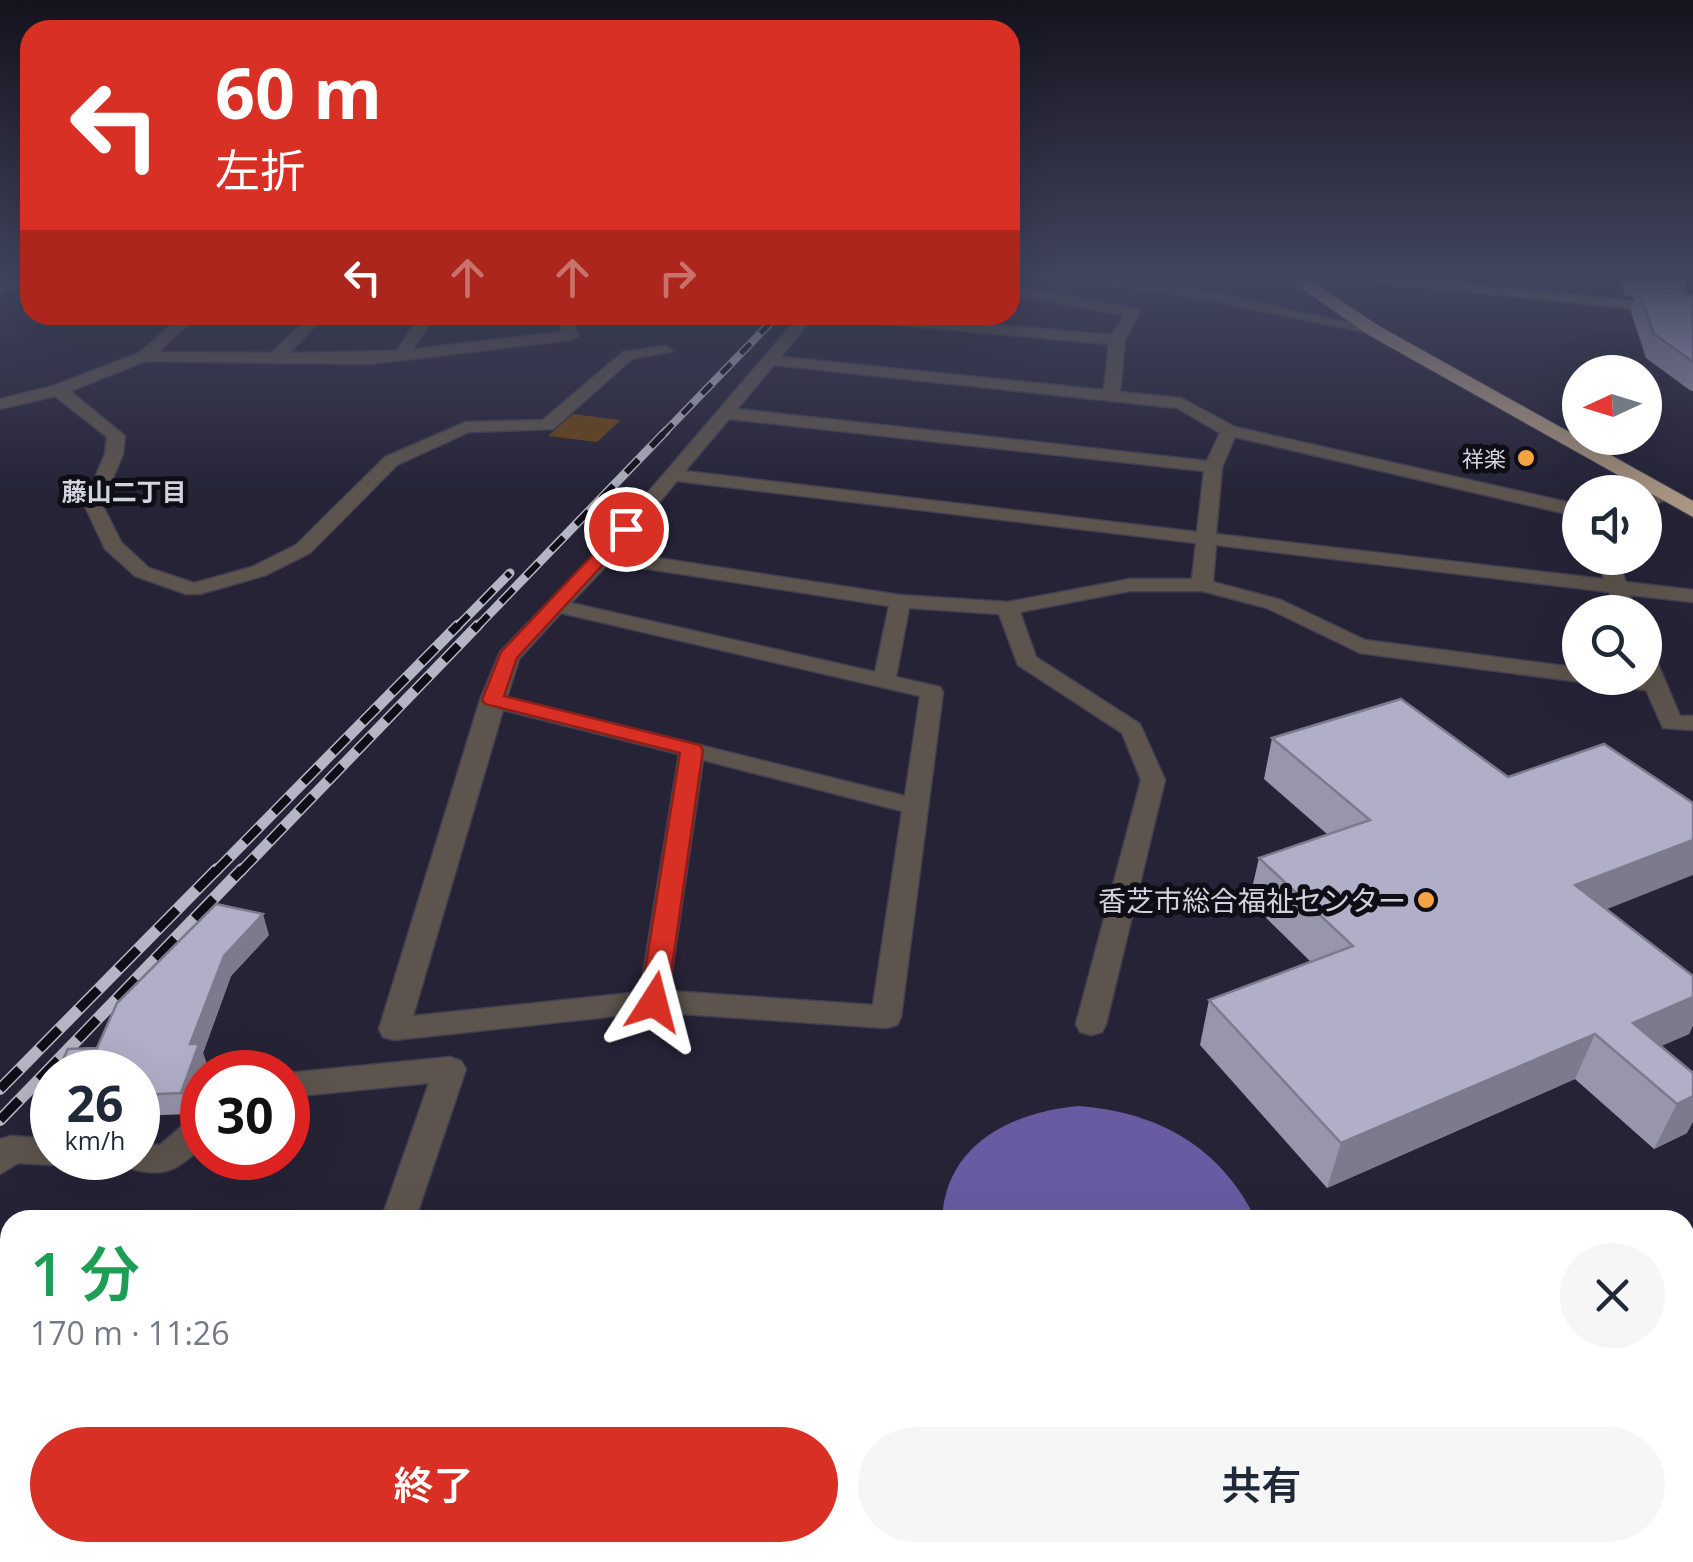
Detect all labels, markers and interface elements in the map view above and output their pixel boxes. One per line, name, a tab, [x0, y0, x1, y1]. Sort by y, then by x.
text: 60 m	[215, 44, 382, 140]
icon: left	[50, 60, 180, 190]
text: 左折	[215, 139, 305, 200]
icon: left	[335, 250, 390, 305]
icon: ahead	[440, 250, 495, 305]
icon: ahead	[545, 250, 600, 305]
icon: right	[650, 250, 705, 305]
north arrow	[1562, 355, 1662, 455]
map controls	[1562, 355, 1662, 695]
place label: 祥楽	[1462, 443, 1506, 473]
marker: 祥楽	[1515, 447, 1537, 469]
district label: 藤山二丁目	[61, 474, 187, 508]
button: sound	[1562, 475, 1662, 575]
pin	[584, 487, 669, 572]
icon: arrive	[599, 502, 654, 557]
button: search	[1562, 595, 1662, 695]
place label: 香芝市総合福祉センター	[1098, 881, 1406, 919]
marker: 香芝市総合福祉センター	[1415, 889, 1437, 911]
position arrow	[602, 950, 706, 1054]
speed limit sign: 30	[180, 1050, 310, 1180]
text: 26	[66, 1069, 124, 1137]
text: km/h	[65, 1123, 125, 1157]
text: 1 分	[30, 1232, 140, 1314]
button: close	[1560, 1243, 1665, 1348]
text: 170 m · 11:26	[30, 1311, 229, 1354]
button: 終了	[30, 1427, 838, 1542]
button: 共有	[858, 1427, 1665, 1542]

